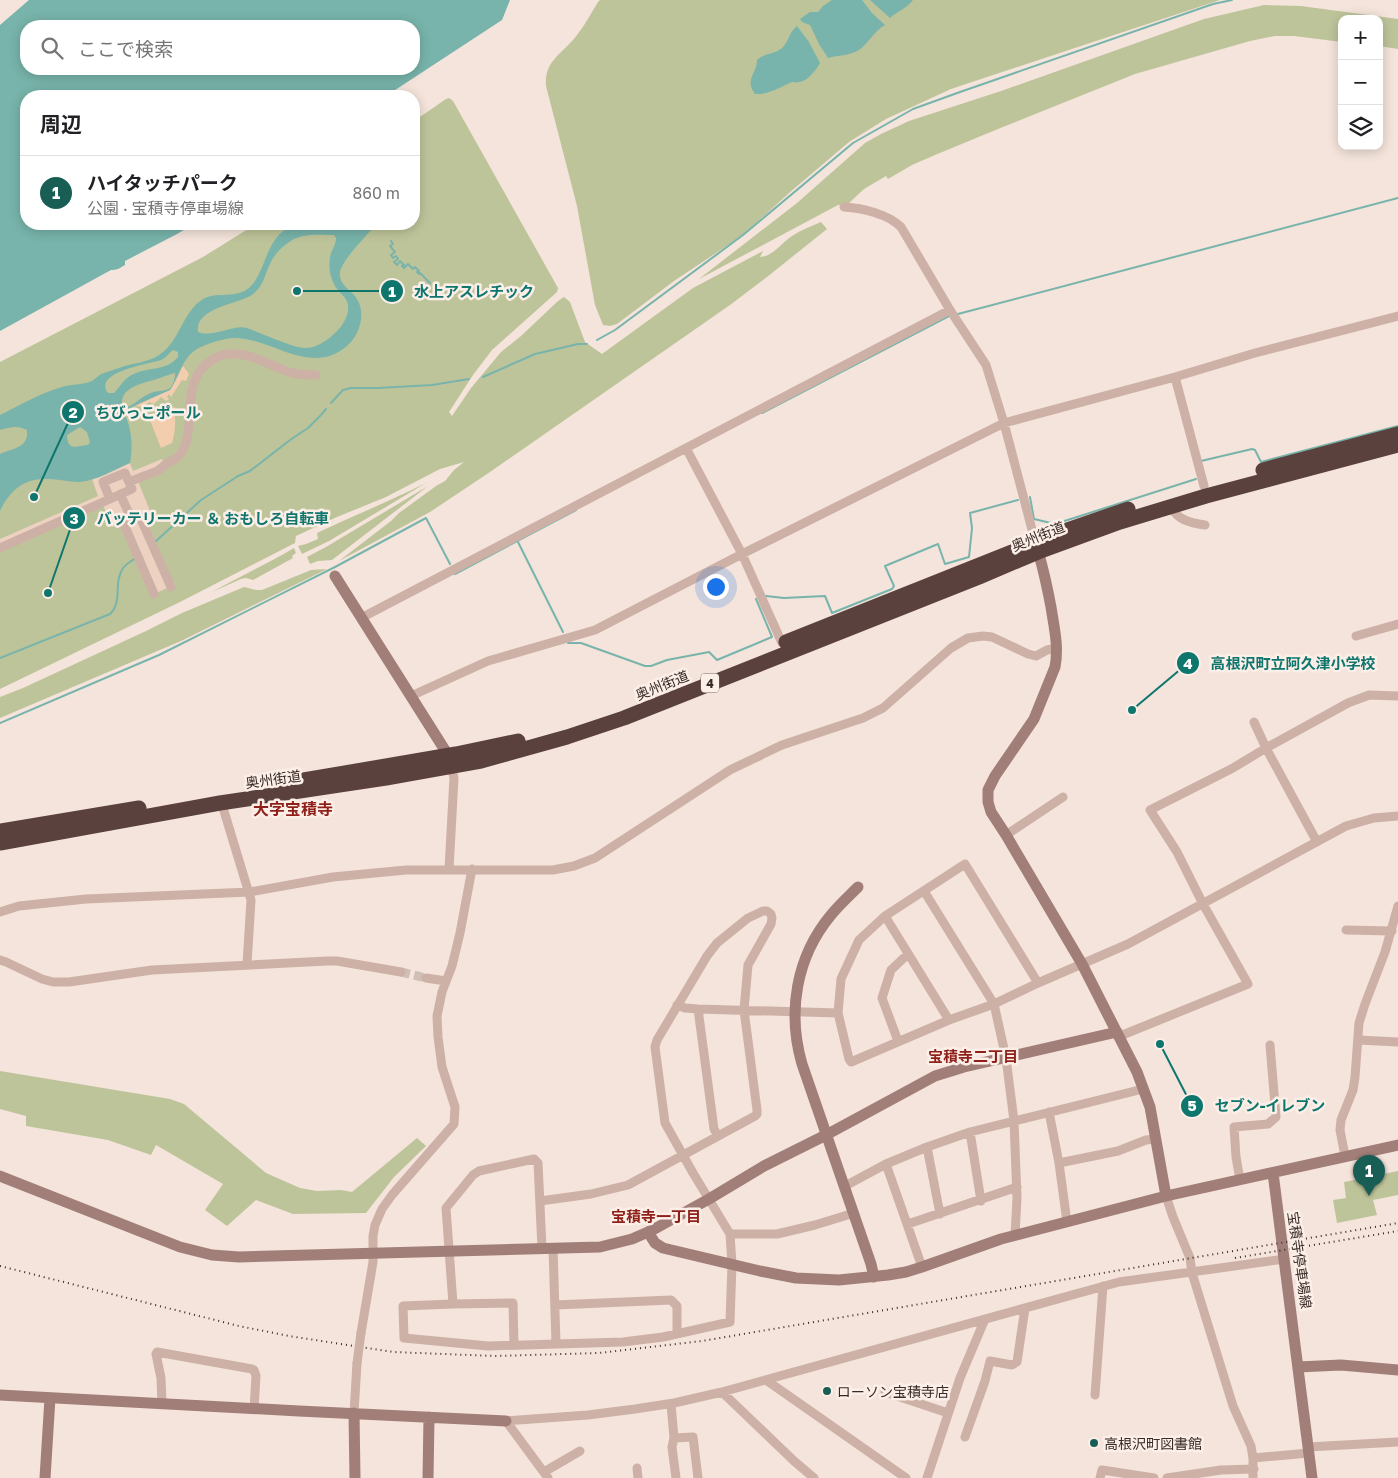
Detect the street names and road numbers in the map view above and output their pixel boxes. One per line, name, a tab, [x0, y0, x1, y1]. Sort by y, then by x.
street label: 奥州街道	[1009, 518, 1067, 554]
street label: 奥州街道	[633, 667, 691, 703]
road number: 4	[701, 674, 719, 692]
street label: 奥州街道	[244, 767, 302, 791]
street label: 宝積寺停車場線	[1285, 1210, 1315, 1310]

